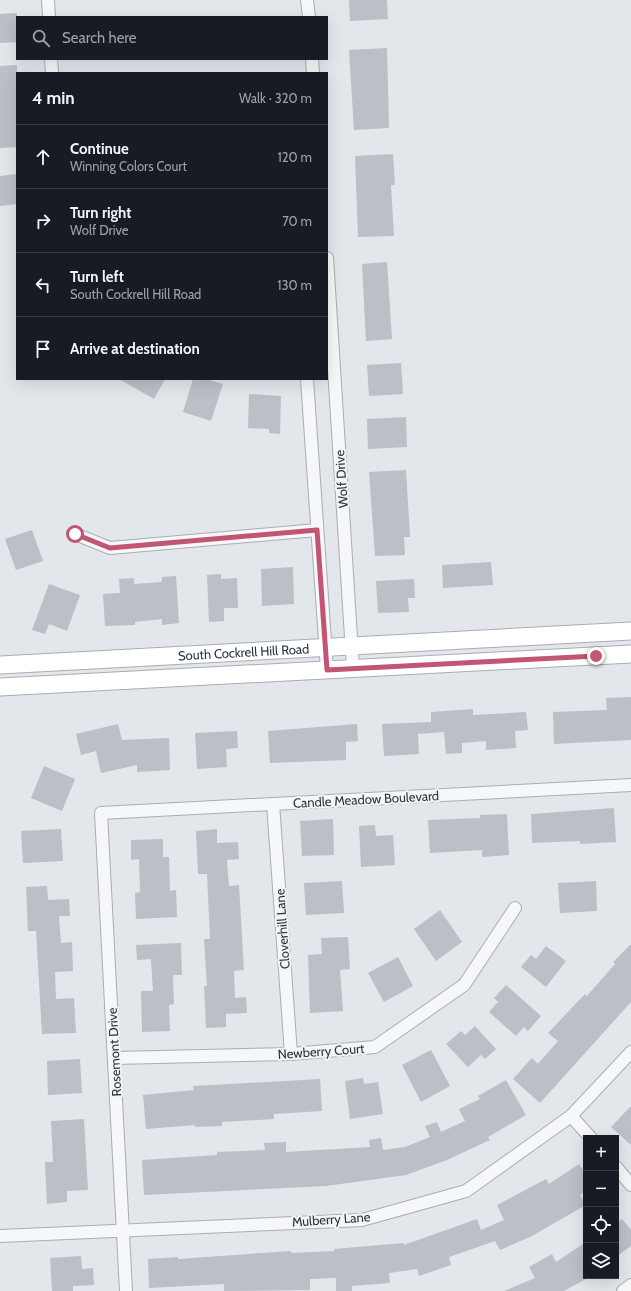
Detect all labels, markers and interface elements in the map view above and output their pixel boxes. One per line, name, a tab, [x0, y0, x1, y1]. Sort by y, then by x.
search box	[16, 16, 328, 60]
icon: search	[30, 27, 52, 49]
text: Search here	[62, 29, 137, 47]
text: 4 min	[32, 88, 75, 108]
text: Walk · 320 m	[239, 90, 312, 106]
text: Continue	[70, 140, 129, 158]
icon: ahead	[32, 146, 54, 168]
text: 120 m	[278, 149, 312, 165]
text: Winning Colors Court	[70, 158, 187, 174]
text: Turn right	[70, 204, 131, 222]
icon: right	[32, 210, 54, 232]
text: 70 m	[282, 213, 312, 229]
text: Wolf Drive	[70, 222, 128, 238]
text: Turn left	[70, 268, 124, 286]
icon: left	[32, 274, 54, 296]
text: 130 m	[277, 277, 312, 293]
text: South Cockrell Hill Road	[70, 286, 201, 302]
icon: arrive	[32, 338, 54, 360]
text: Arrive at destination	[70, 340, 200, 358]
street label: Wolf Drive	[331, 449, 351, 509]
route start	[66, 525, 84, 543]
street label: South Cockrell Hill Road	[178, 640, 310, 663]
route end	[587, 647, 605, 665]
street label: Candle Meadow Boulevard	[293, 787, 439, 811]
street label: Cloverhill Lane	[271, 888, 293, 970]
street label: Rosemont Drive	[104, 1007, 124, 1097]
street label: Newberry Court	[277, 1040, 366, 1062]
map controls	[583, 1135, 619, 1279]
button: +	[583, 1135, 619, 1171]
button: −	[583, 1171, 619, 1207]
button: locate	[583, 1207, 619, 1243]
street label: Mulberry Lane	[291, 1208, 371, 1230]
button: layers	[583, 1243, 619, 1279]

